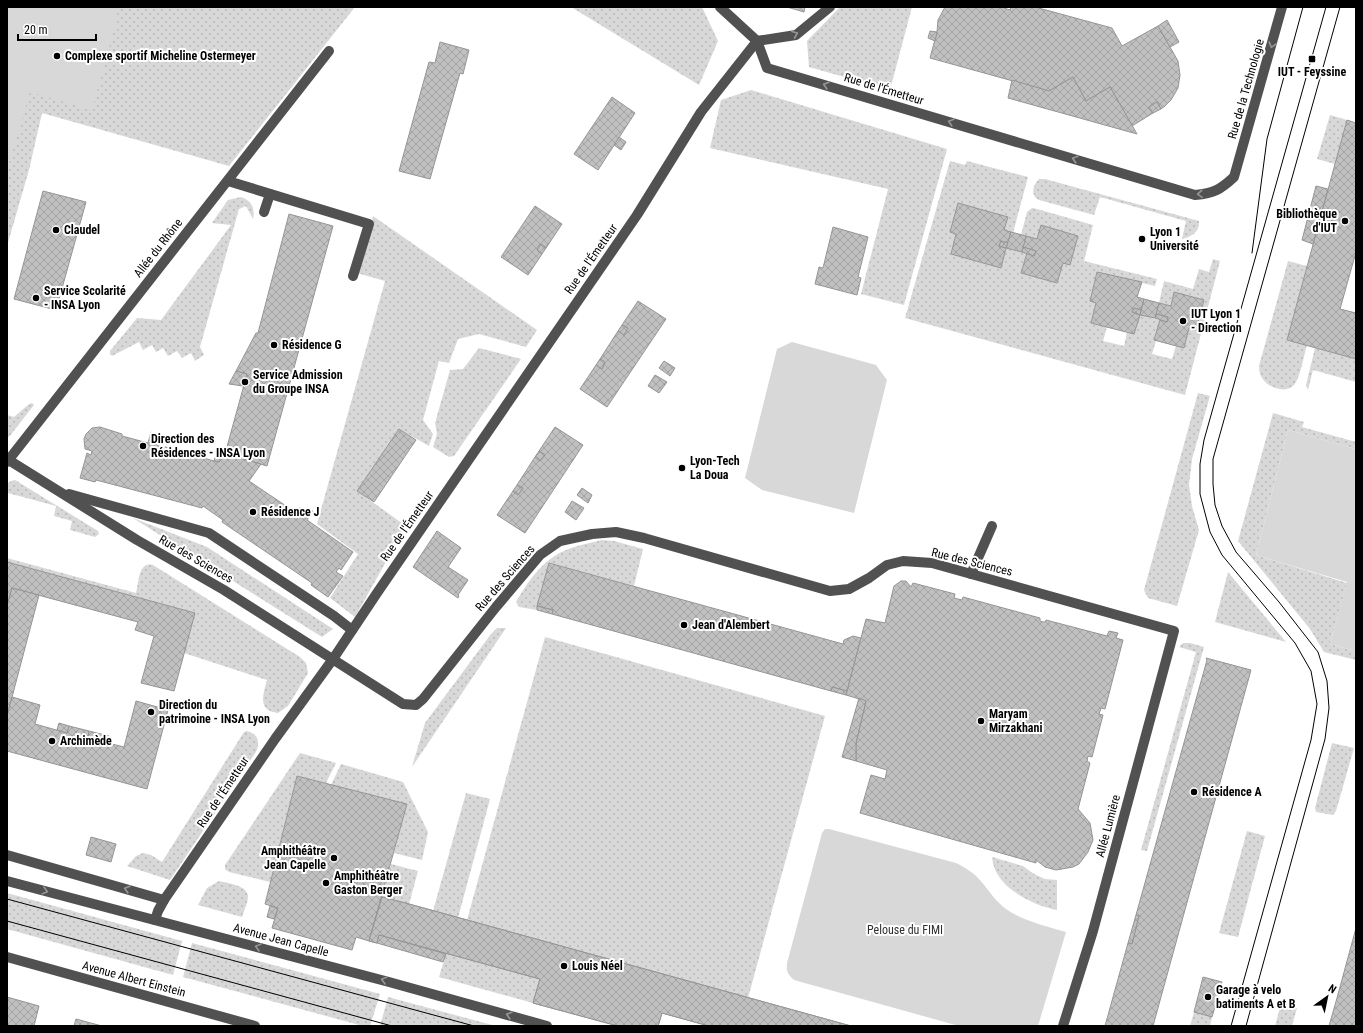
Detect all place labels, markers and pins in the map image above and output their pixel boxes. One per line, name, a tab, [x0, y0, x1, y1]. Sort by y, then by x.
place label: Complexe sportif Micheline Ostermeyer	[65, 49, 256, 63]
marker: Complexe sportif Micheline Ostermeyer	[52, 51, 62, 61]
marker: IUT - Feyssine	[1307, 54, 1317, 64]
place label: IUT - Feyssine	[1278, 65, 1346, 79]
place label: Bibliothèque d'IUT	[1276, 207, 1337, 235]
marker: Bibliothèque d'IUT	[1340, 216, 1350, 226]
place label: Claudel	[64, 223, 100, 237]
marker: Claudel	[51, 225, 61, 235]
place label: Lyon 1 Université	[1150, 225, 1199, 253]
marker: Lyon 1 Université	[1137, 234, 1147, 244]
place label: Service Scolarité - INSA Lyon	[44, 284, 126, 312]
marker: Service Scolarité - INSA Lyon	[31, 293, 41, 303]
place label: IUT Lyon 1 - Direction	[1191, 307, 1242, 335]
marker: IUT Lyon 1 - Direction	[1178, 316, 1188, 326]
place label: Résidence G	[282, 338, 342, 352]
marker: Résidence G	[269, 340, 279, 350]
place label: Service Admission du Groupe INSA	[253, 368, 343, 396]
marker: Service Admission du Groupe INSA	[240, 377, 250, 387]
place label: Direction des Résidences - INSA Lyon	[151, 432, 265, 460]
marker: Direction des Résidences - INSA Lyon	[138, 441, 148, 451]
place label: Lyon-Tech La Doua	[690, 454, 740, 482]
marker: Lyon-Tech La Doua	[677, 463, 687, 473]
place label: Résidence J	[261, 505, 319, 519]
marker: Résidence J	[248, 507, 258, 517]
place label: Jean d'Alembert	[692, 618, 770, 632]
marker: Jean d'Alembert	[679, 620, 689, 630]
place label: Direction du patrimoine - INSA Lyon	[159, 698, 270, 726]
marker: Direction du patrimoine - INSA Lyon	[146, 707, 156, 717]
place label: Maryam Mirzakhani	[989, 707, 1042, 735]
marker: Maryam Mirzakhani	[976, 716, 986, 726]
place label: Archimède	[60, 734, 112, 748]
marker: Archimède	[47, 736, 57, 746]
place label: Résidence A	[1202, 785, 1262, 799]
marker: Résidence A	[1189, 787, 1199, 797]
place label: Amphithéâtre Jean Capelle	[261, 844, 326, 872]
marker: Amphithéâtre Jean Capelle	[329, 853, 339, 863]
place label: Amphithéâtre Gaston Berger	[334, 869, 402, 897]
marker: Amphithéâtre Gaston Berger	[321, 878, 331, 888]
place label: Louis Néel	[572, 959, 623, 973]
marker: Louis Néel	[559, 961, 569, 971]
place label: Garage à velo batiments A et B	[1216, 983, 1296, 1011]
marker: Garage à velo batiments A et B	[1203, 992, 1213, 1002]

